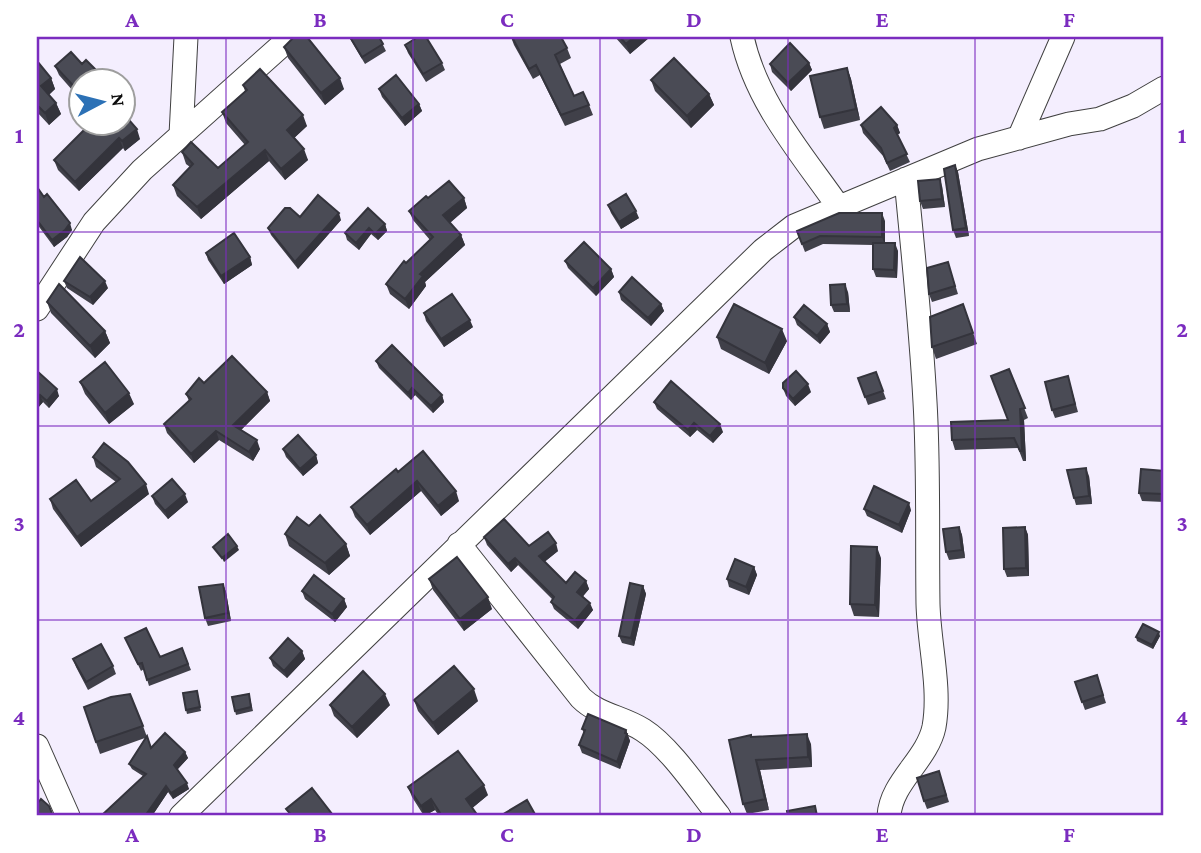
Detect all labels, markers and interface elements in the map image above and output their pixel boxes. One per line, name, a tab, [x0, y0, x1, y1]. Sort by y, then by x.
text: A	[124, 6, 139, 32]
text: B	[313, 6, 327, 32]
text: C	[500, 6, 514, 32]
text: D	[686, 6, 702, 32]
text: E	[875, 6, 889, 32]
text: F	[1063, 6, 1075, 32]
north arrow	[66, 66, 136, 136]
text: N	[107, 92, 130, 108]
text: 1	[15, 122, 24, 148]
text: 1	[1178, 122, 1187, 148]
text: 2	[13, 316, 25, 342]
text: 2	[1176, 316, 1188, 342]
text: 3	[13, 510, 25, 536]
text: 3	[1176, 510, 1188, 536]
text: 4	[13, 704, 25, 730]
text: 4	[1176, 704, 1188, 730]
text: A	[124, 821, 139, 847]
text: B	[313, 821, 327, 847]
text: C	[500, 821, 514, 847]
text: D	[686, 821, 702, 847]
text: E	[875, 821, 889, 847]
text: F	[1063, 821, 1075, 847]

